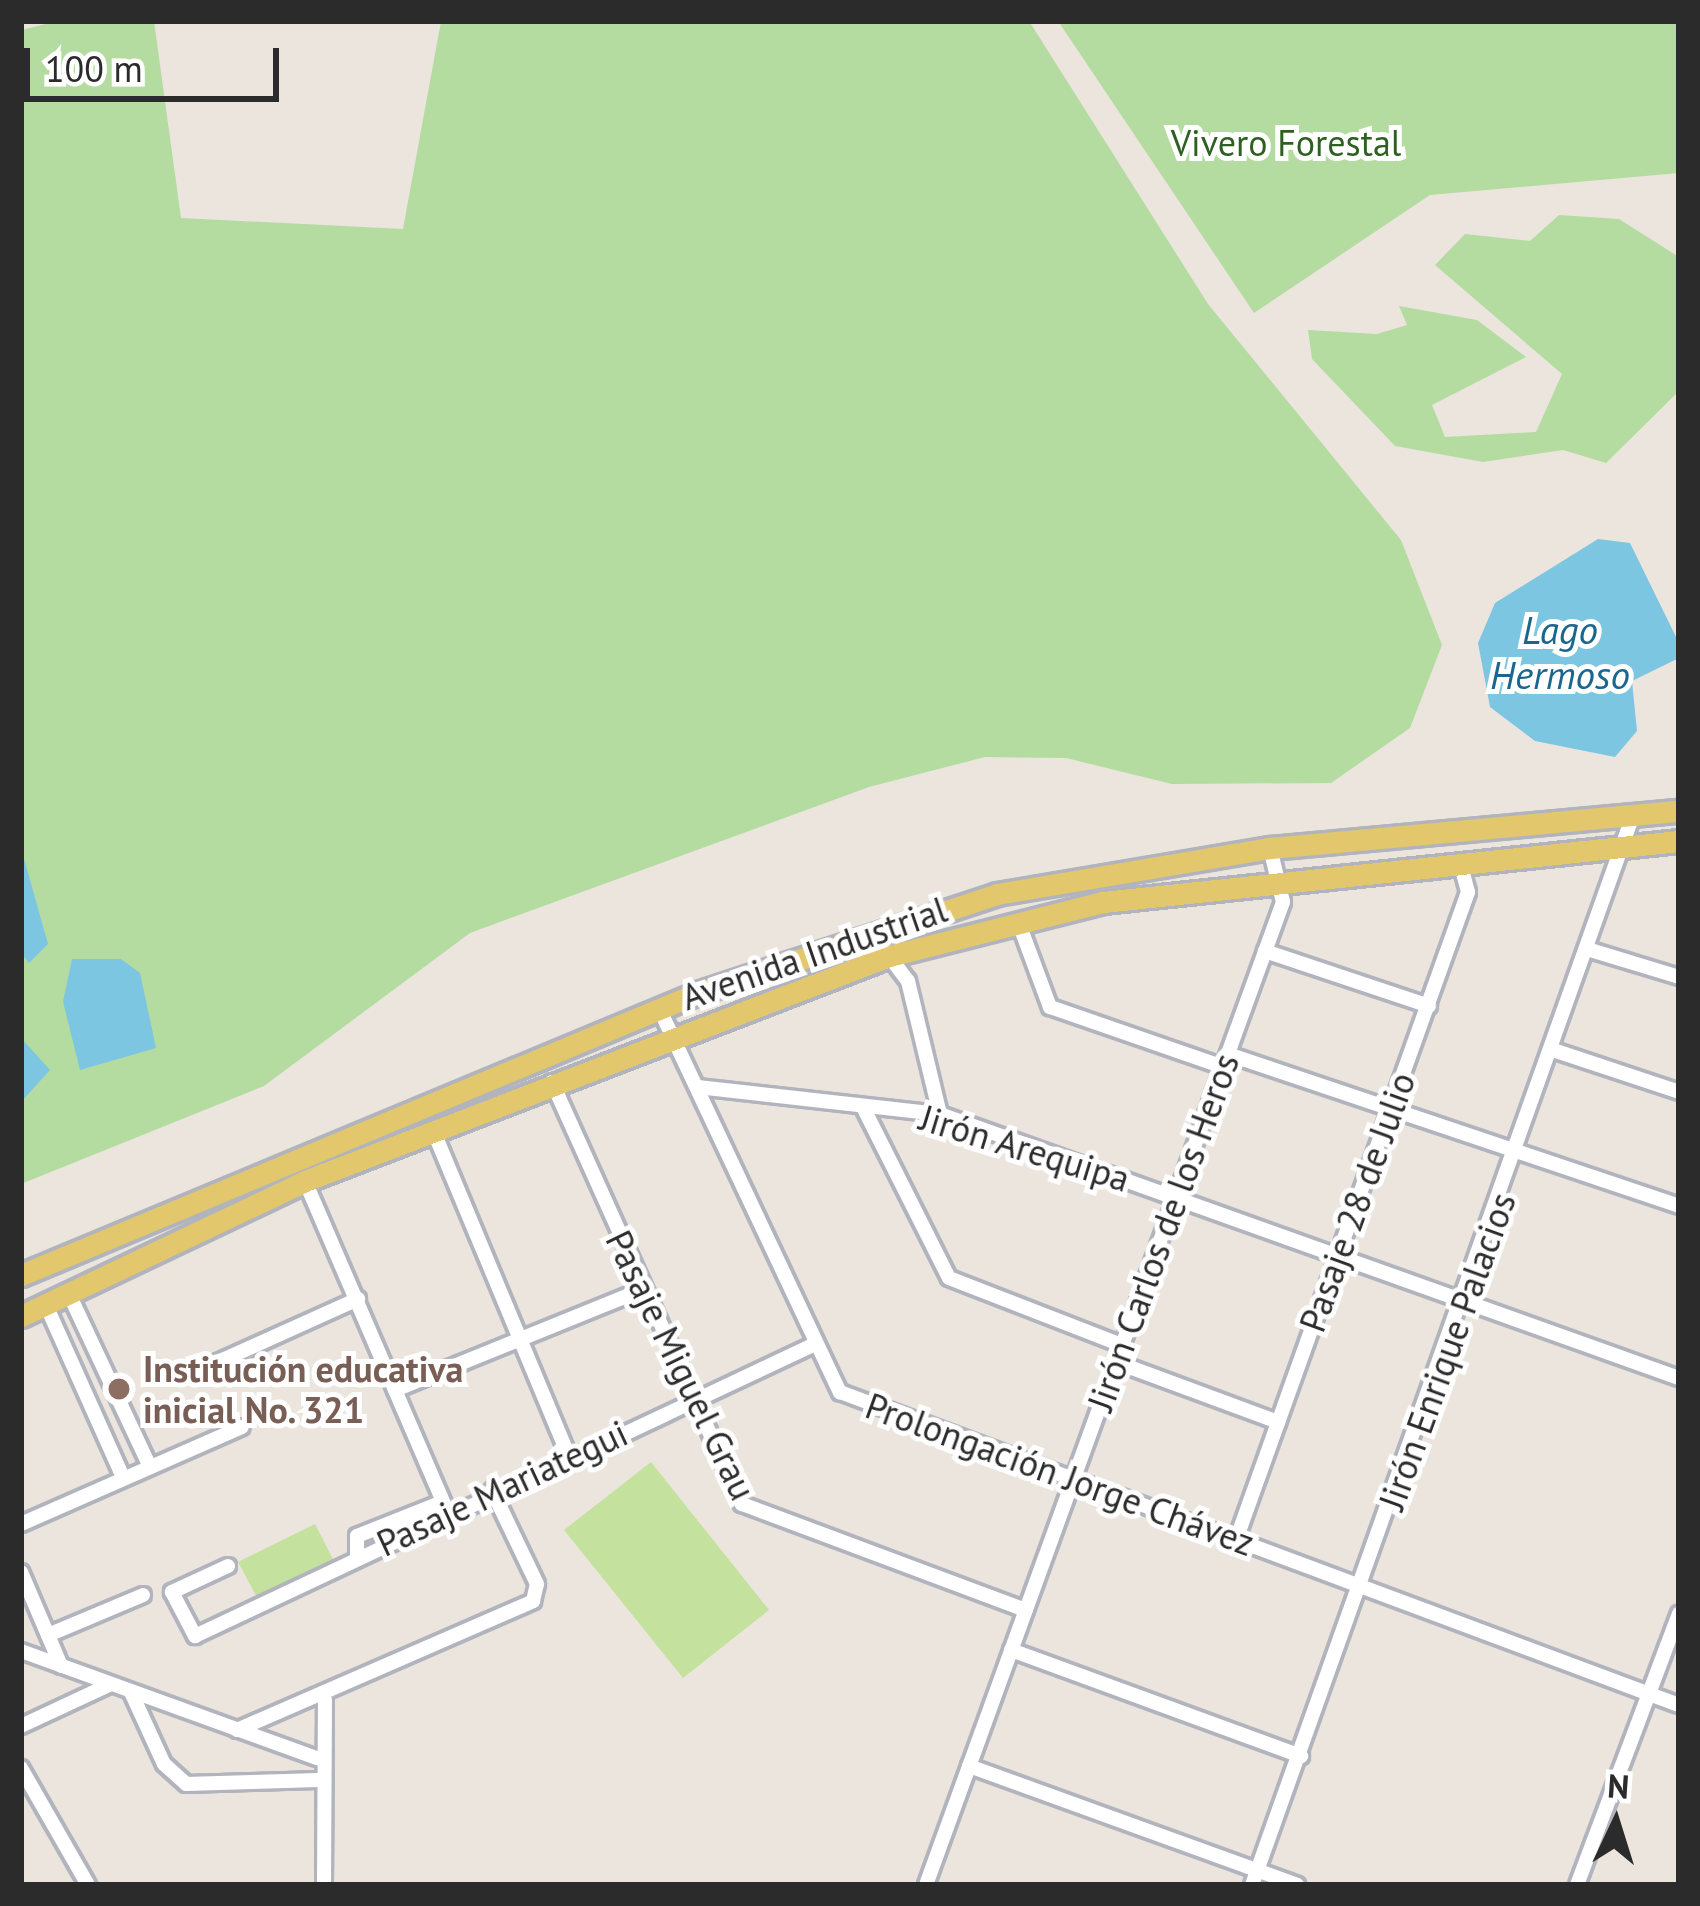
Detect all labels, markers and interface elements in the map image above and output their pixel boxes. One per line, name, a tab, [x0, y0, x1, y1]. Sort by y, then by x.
scale bar	[30, 24, 285, 98]
text: 100 m	[45, 45, 143, 92]
park label: Vivero Forestal	[1171, 121, 1401, 165]
water label: Lago Hermoso	[1490, 608, 1630, 699]
street label: Avenida Industrial	[676, 887, 952, 1019]
street label: Jirón Carlos de los Heros	[1078, 1048, 1248, 1416]
street label: Pasaje 28 de Julio	[1290, 1066, 1424, 1338]
street label: Jirón Arequipa	[915, 1095, 1135, 1201]
street label: Jirón Enrique Palacios	[1370, 1187, 1524, 1515]
street label: Pasaje Miguel Grau	[597, 1223, 765, 1507]
place label: Institución educativa inicial No. 321	[143, 1346, 463, 1431]
marker: Institución educativa inicial No. 321	[106, 1376, 132, 1402]
street label: Prolongación Jorge Chávez	[860, 1384, 1260, 1564]
street label: Pasaje Mariategui	[370, 1411, 634, 1565]
north arrow	[1556, 1762, 1676, 1882]
text: N	[1606, 1763, 1631, 1808]

